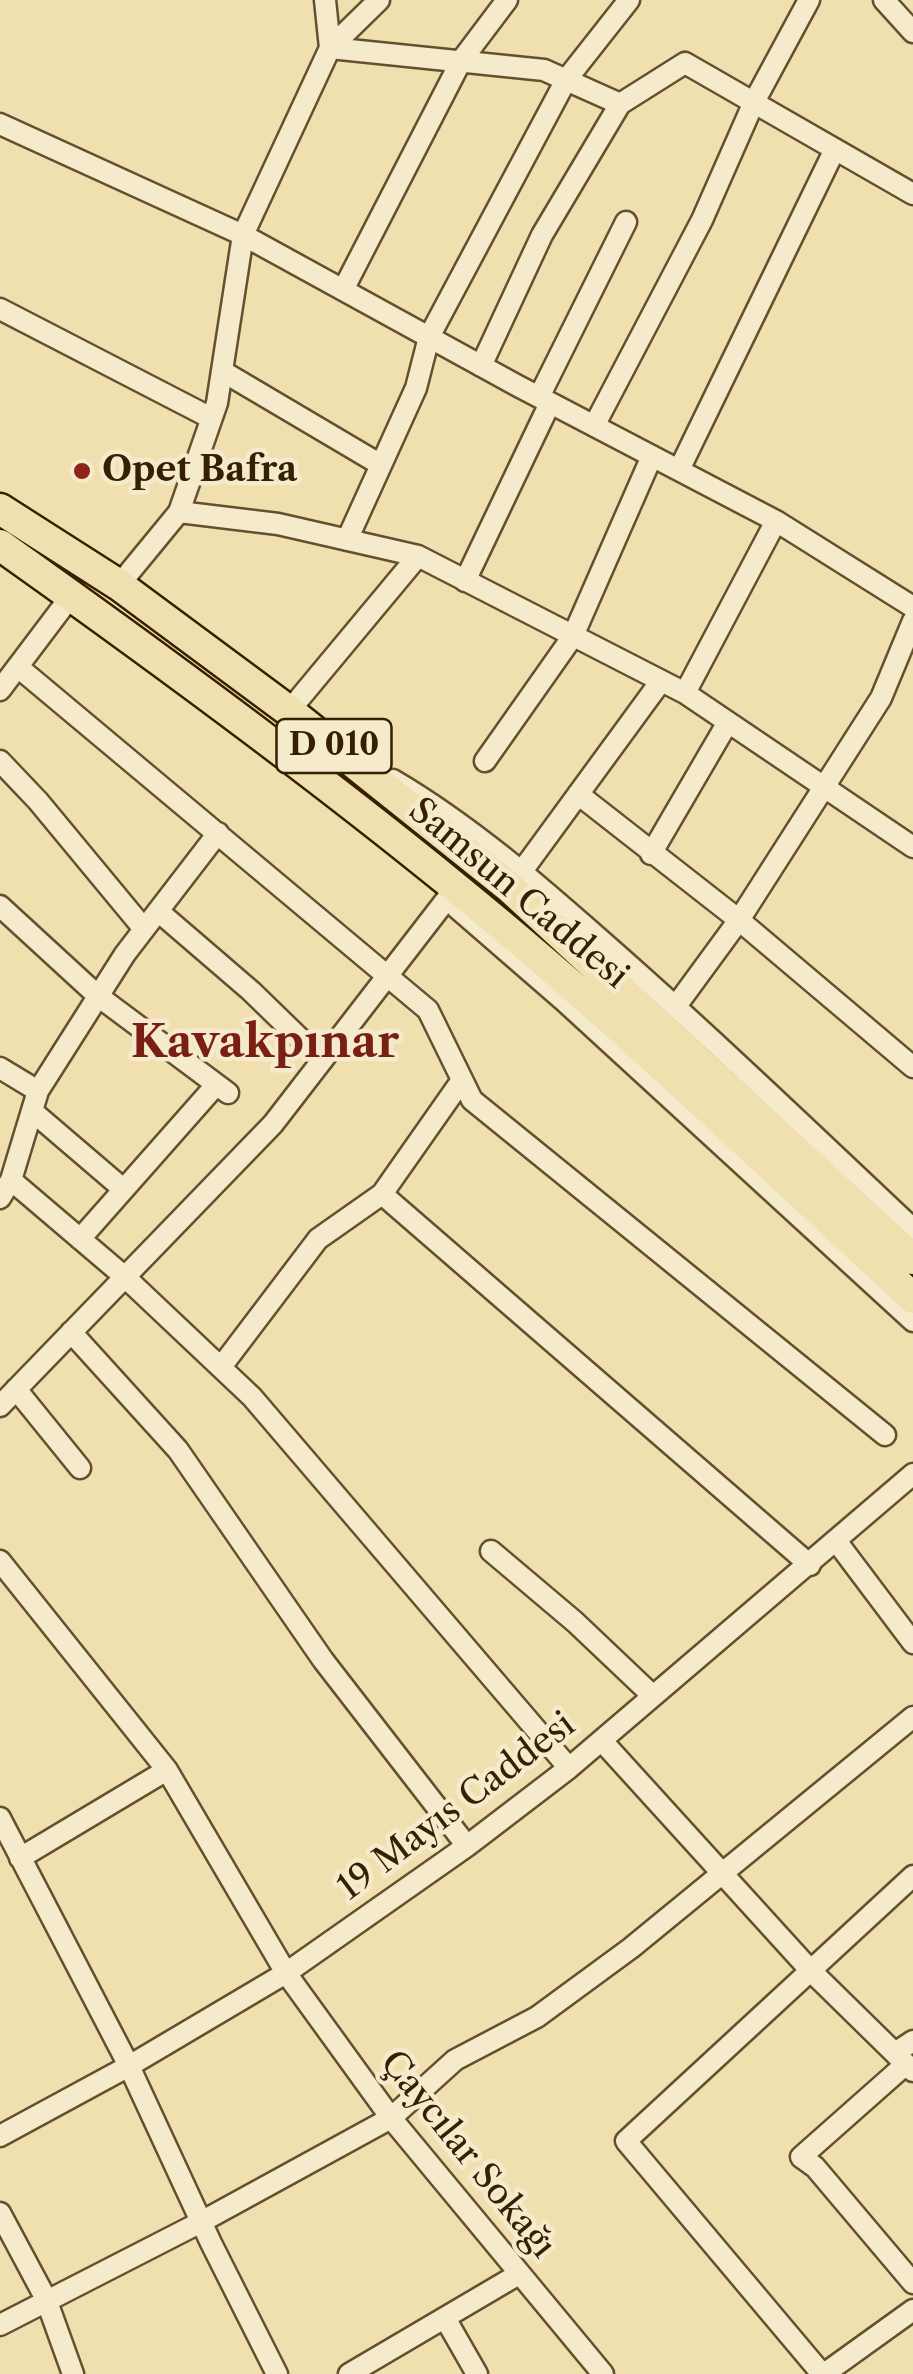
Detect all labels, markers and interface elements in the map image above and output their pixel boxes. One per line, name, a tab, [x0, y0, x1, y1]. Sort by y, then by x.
place label: Opet Bafra	[102, 450, 297, 492]
marker: Opet Bafra	[71, 460, 93, 482]
road number: D 010	[276, 719, 392, 773]
street label: Samsun Caddesi	[400, 790, 636, 998]
district label: Kavakpınar	[131, 1017, 399, 1071]
street label: 19 Mayıs Caddesi	[330, 1704, 584, 1910]
street label: Çaycılar Sokağı	[371, 2043, 563, 2267]

